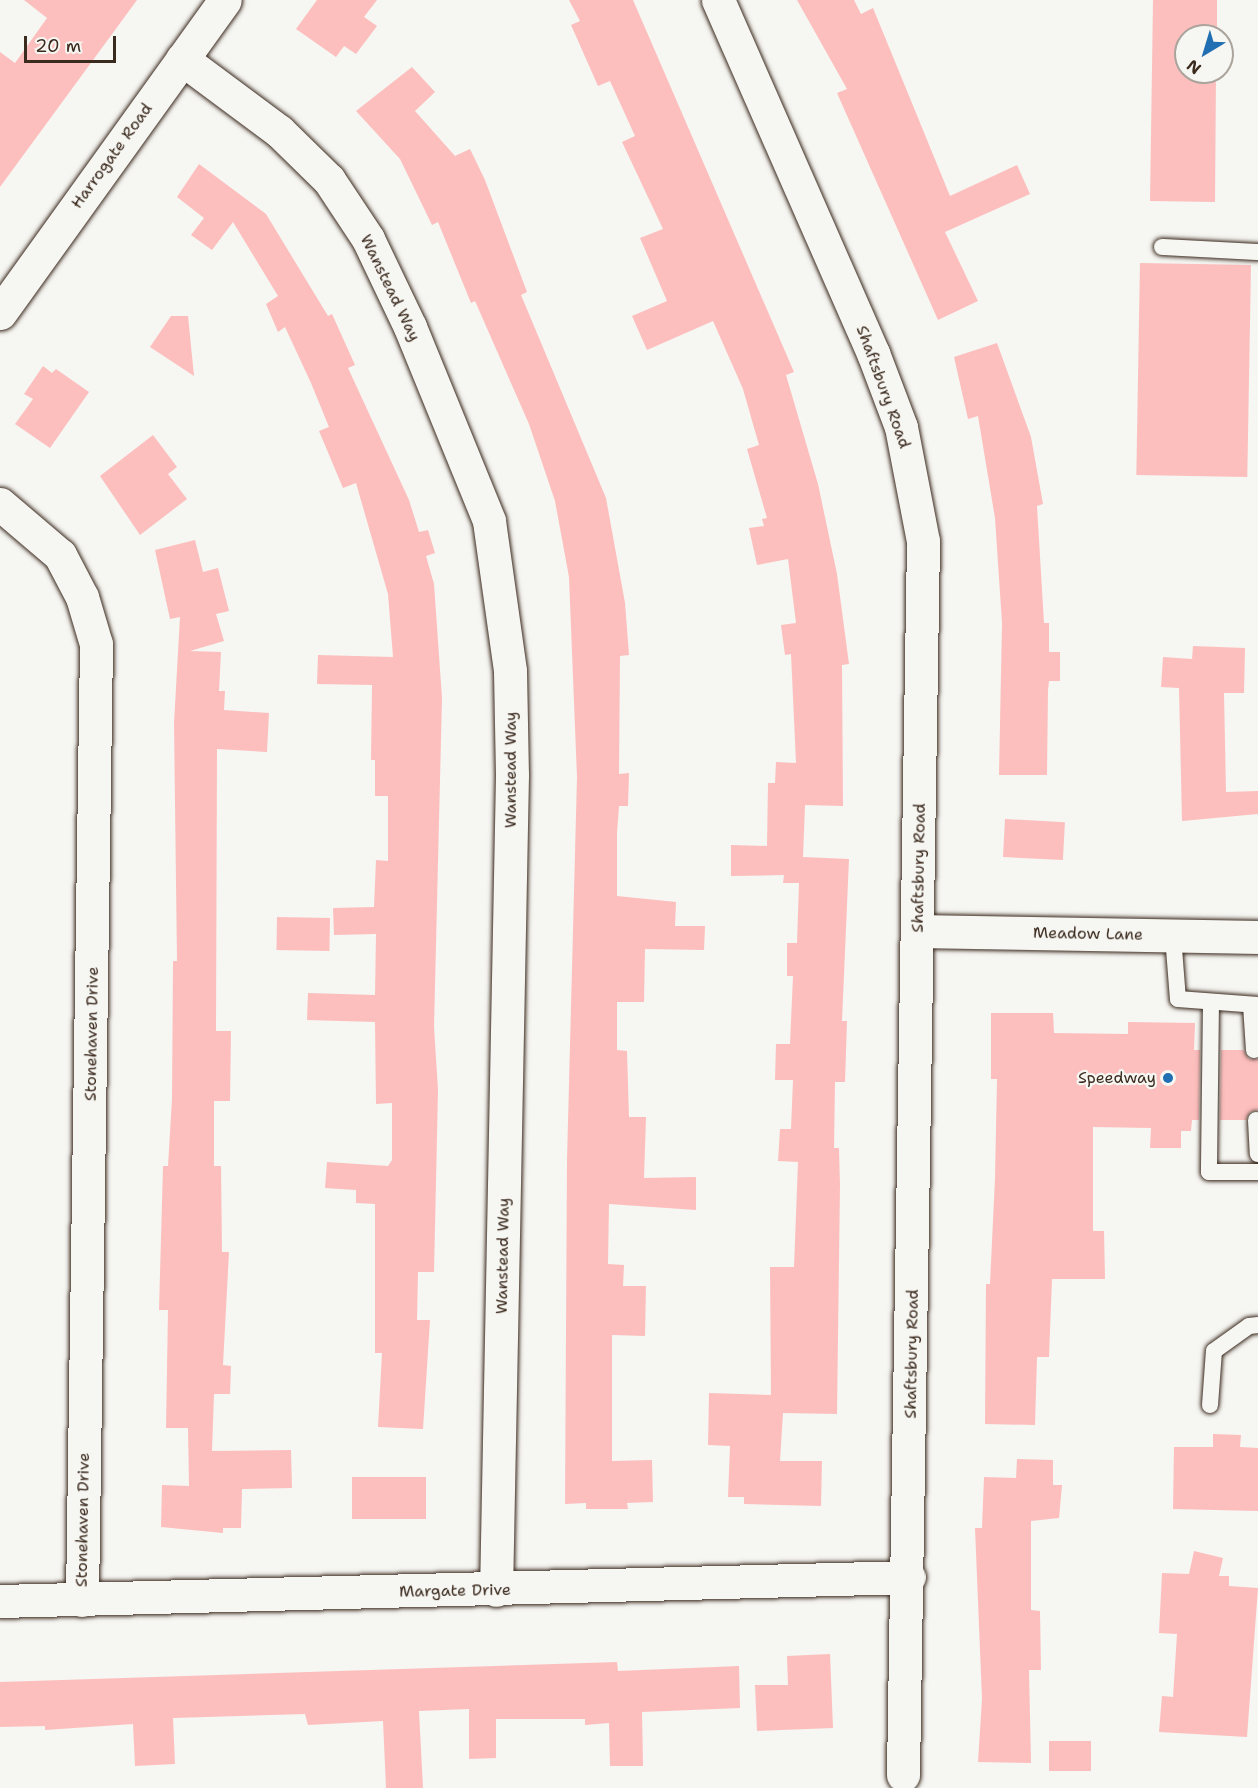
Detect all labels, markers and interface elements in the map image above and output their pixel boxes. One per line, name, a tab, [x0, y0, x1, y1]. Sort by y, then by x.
scale bar	[27, 24, 118, 62]
north arrow	[1174, 24, 1234, 84]
text: 20 m	[35, 34, 81, 58]
text: N	[1182, 55, 1205, 79]
street label: Harrogate Road	[67, 100, 157, 212]
street label: Wanstead Way	[356, 231, 424, 345]
street label: Shaftsbury Road	[852, 323, 914, 451]
street label: Wanstead Way	[501, 712, 521, 828]
street label: Shaftsbury Road	[908, 803, 930, 933]
street label: Meadow Lane	[1033, 923, 1143, 945]
street label: Stonehaven Drive	[81, 967, 103, 1101]
place label: Speedway	[1078, 1068, 1156, 1088]
marker: Speedway	[1161, 1071, 1175, 1085]
street label: Wanstead Way	[492, 1198, 514, 1314]
street label: Shaftsbury Road	[901, 1289, 923, 1419]
street label: Stonehaven Drive	[72, 1453, 94, 1587]
street label: Margate Drive	[399, 1580, 511, 1602]

